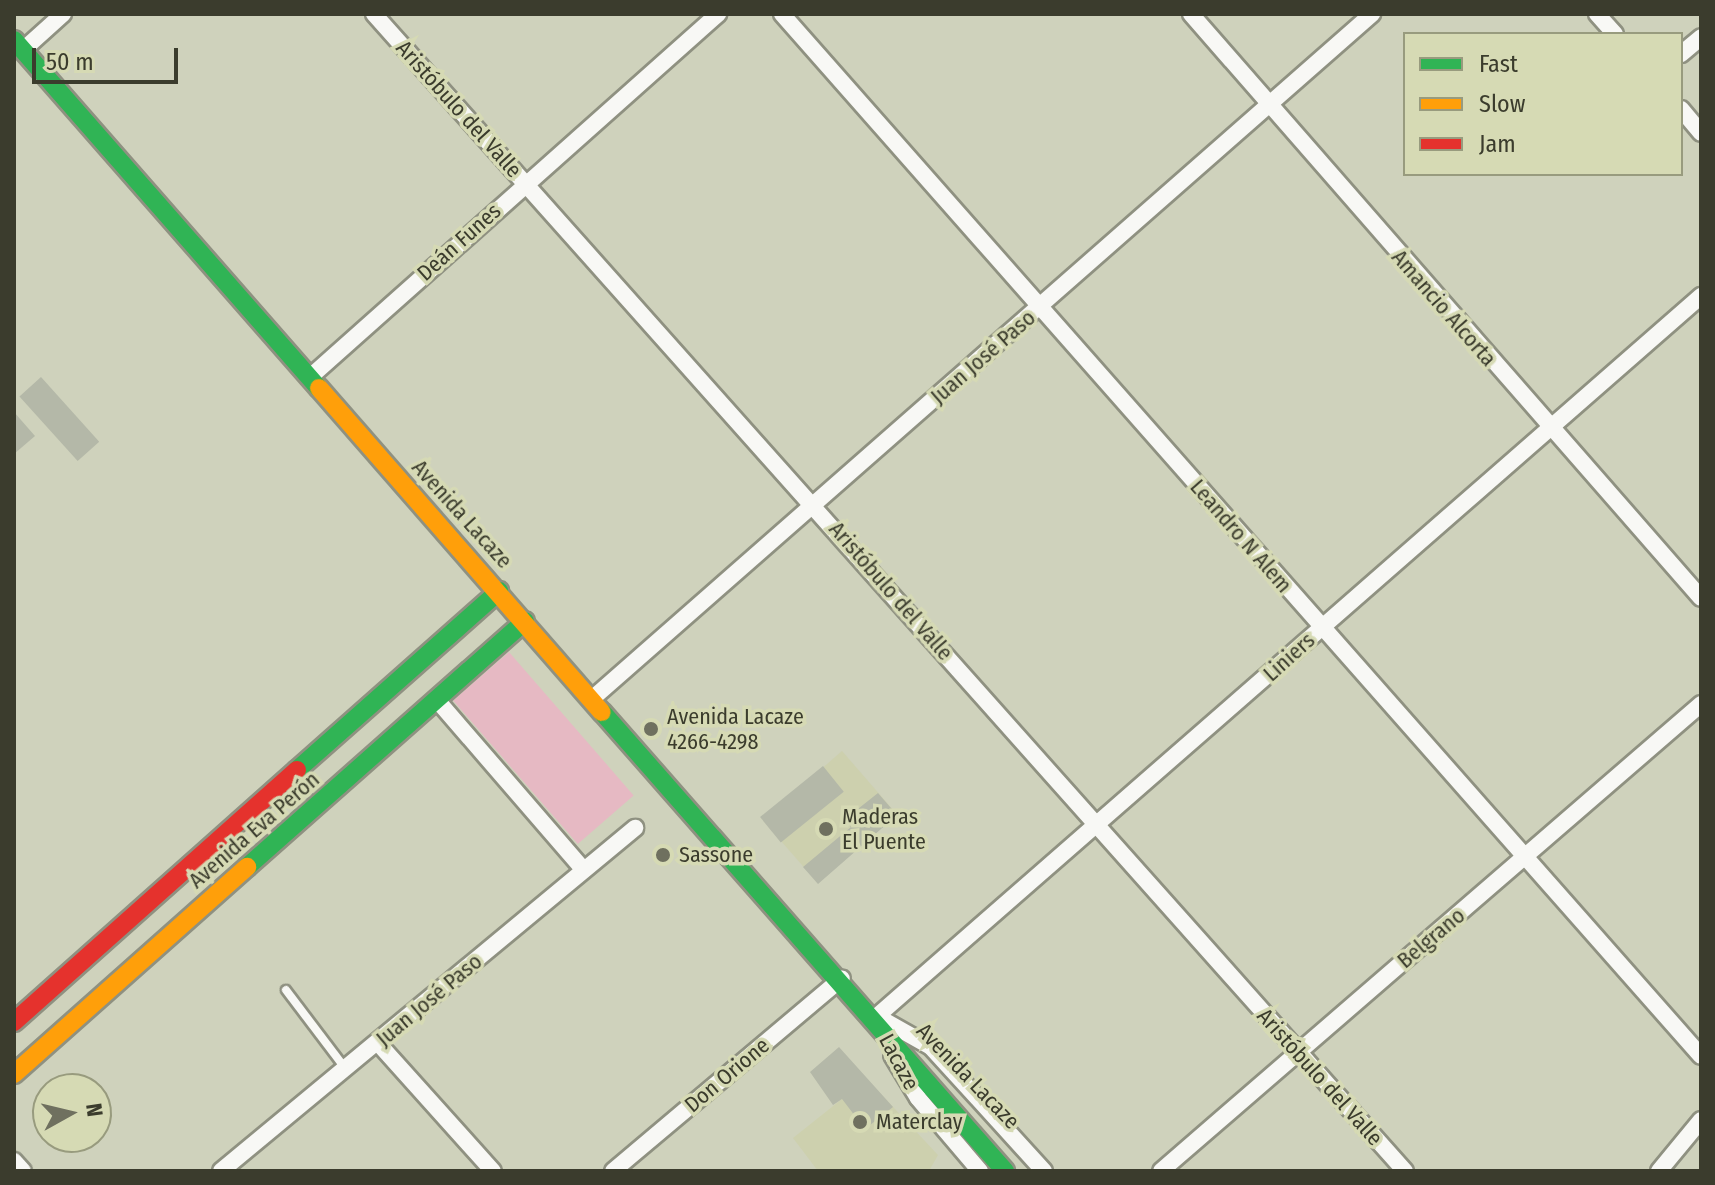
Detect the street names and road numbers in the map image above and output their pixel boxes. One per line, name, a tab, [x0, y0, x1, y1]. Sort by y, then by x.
street label: Aristóbulo del Valle	[391, 35, 527, 183]
street label: Deán Funes	[412, 198, 506, 286]
street label: Amancio Alcorta	[1386, 244, 1502, 372]
street label: Juan José Paso	[925, 304, 1041, 410]
street label: Avenida Lacaze	[406, 454, 518, 574]
street label: Leandro N Alem	[1185, 474, 1297, 598]
street label: Aristóbulo del Valle	[824, 516, 958, 666]
street label: Liniers	[1258, 627, 1320, 687]
street label: Avenida Eva Perón	[183, 766, 325, 894]
street label: Belgrano	[1392, 902, 1470, 974]
street label: Juan José Paso	[371, 948, 487, 1052]
street label: Aristóbulo del Valle	[1252, 1003, 1388, 1151]
street label: Avenida Lacaze	[911, 1018, 1025, 1134]
street label: Lacaze	[873, 1029, 925, 1095]
street label: Don Orione	[679, 1032, 775, 1118]

